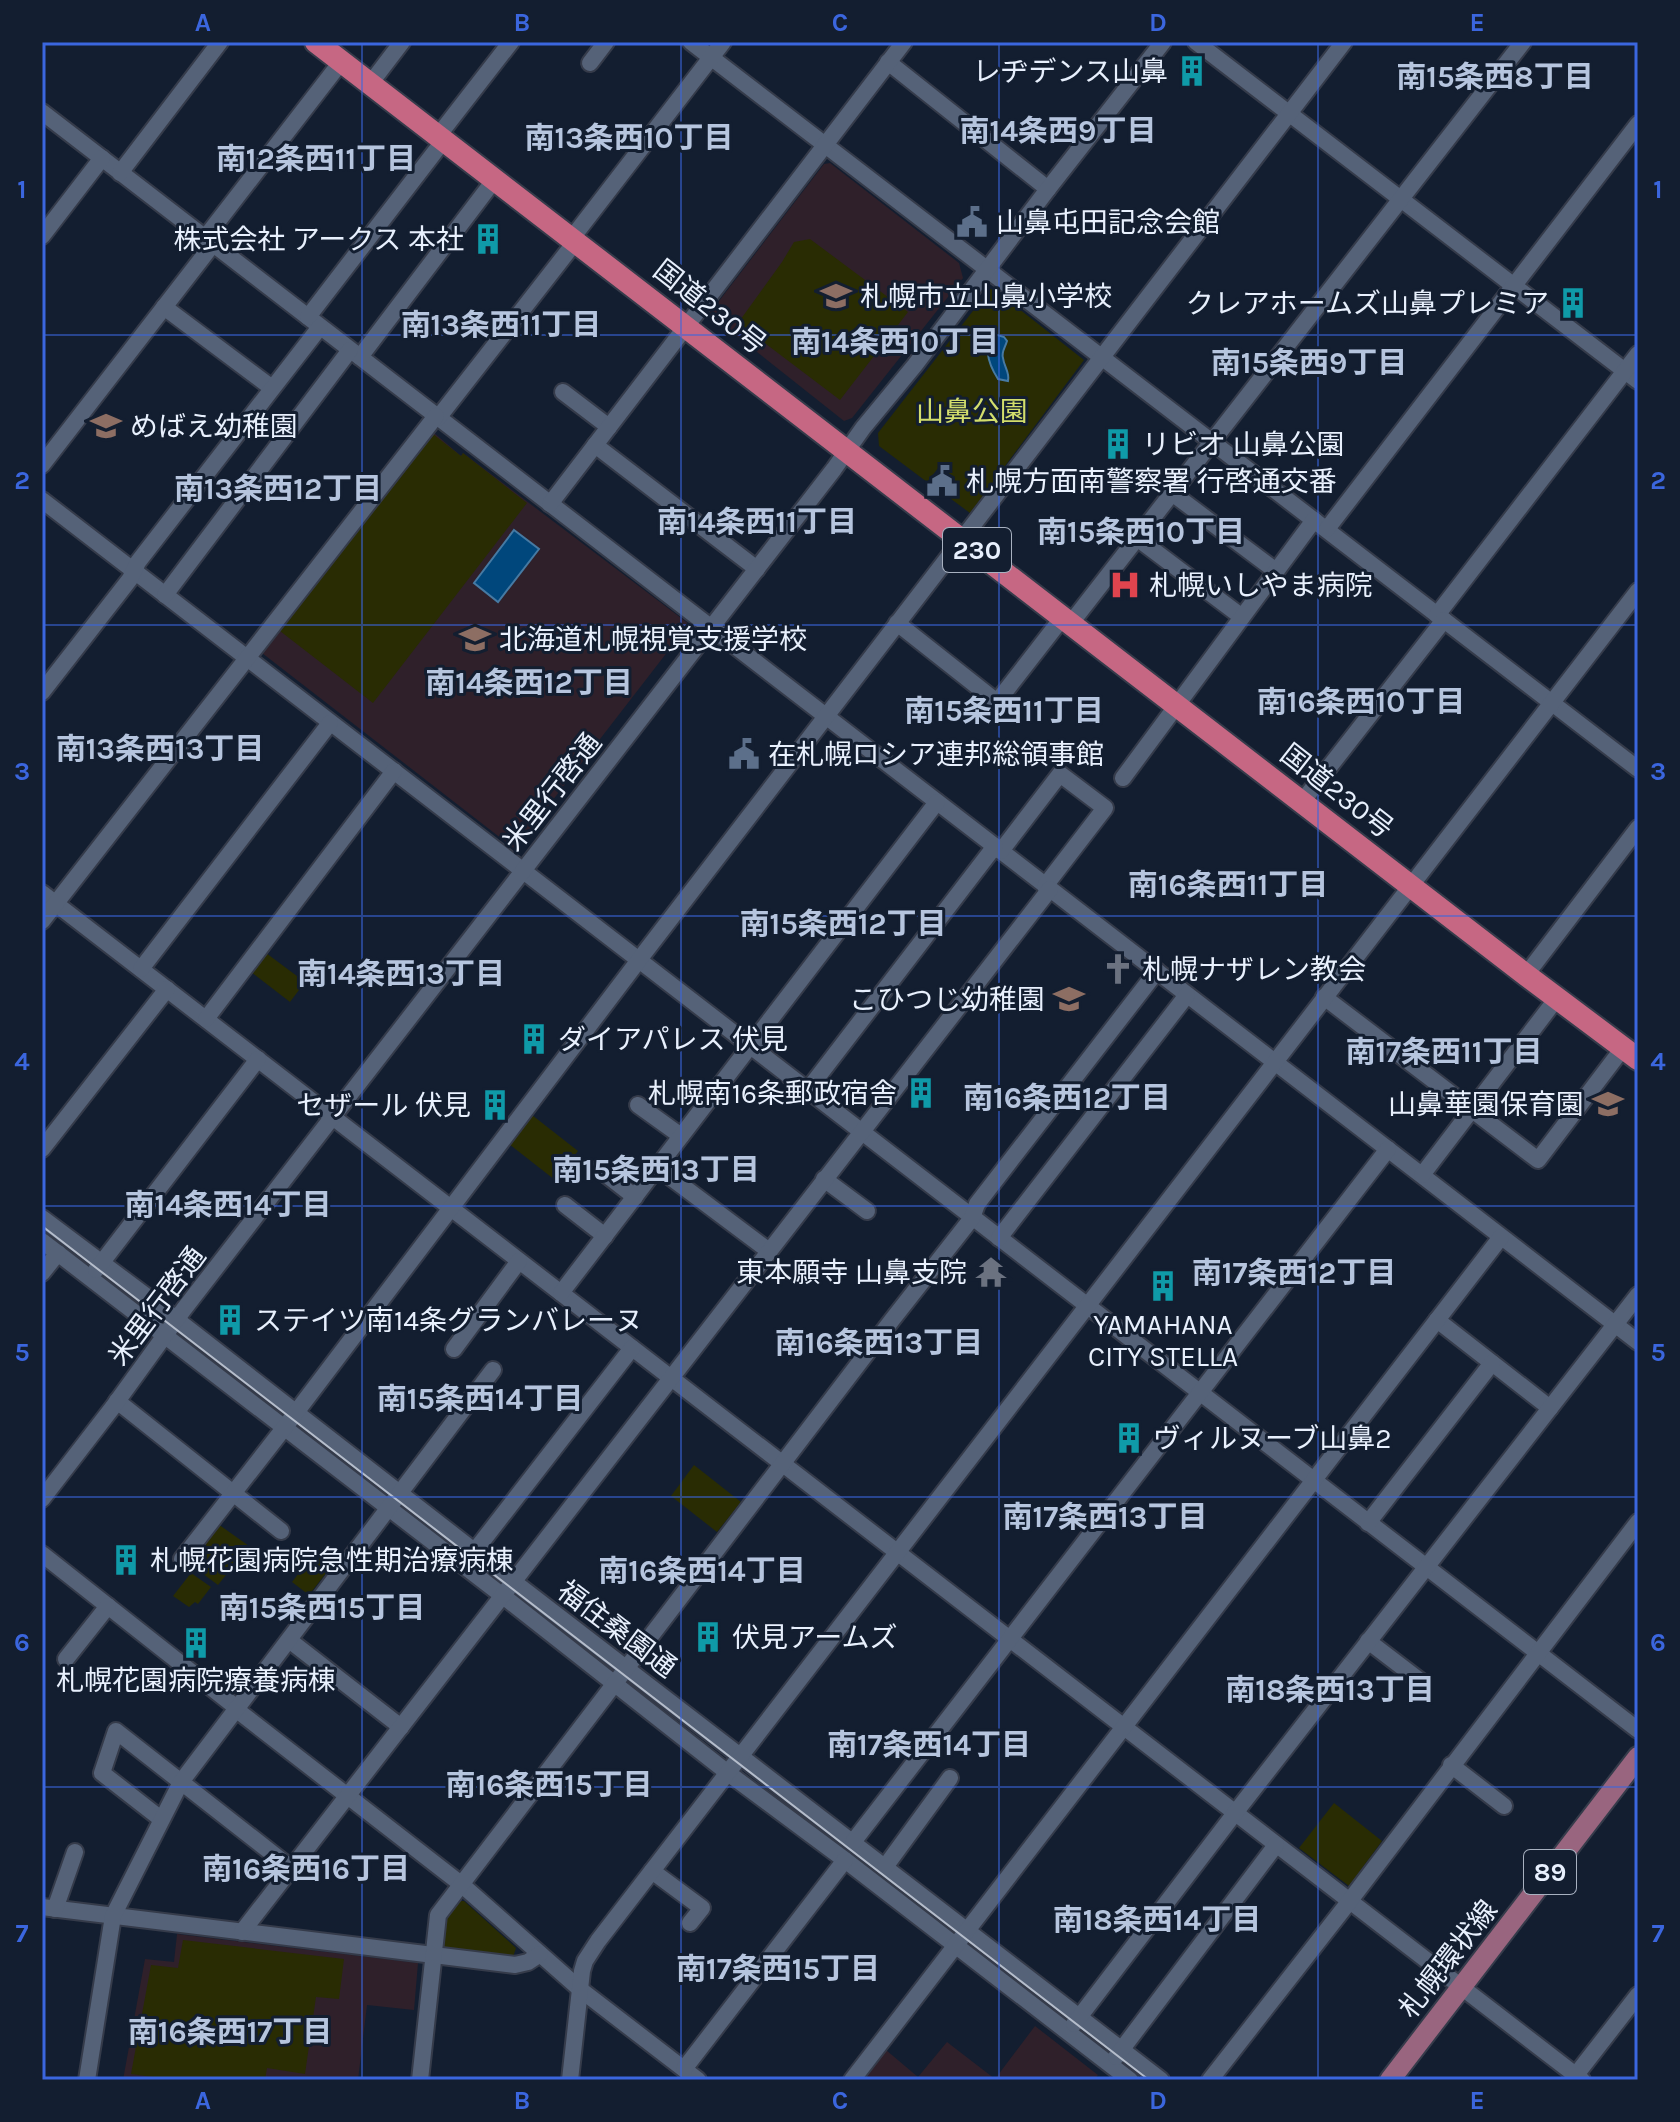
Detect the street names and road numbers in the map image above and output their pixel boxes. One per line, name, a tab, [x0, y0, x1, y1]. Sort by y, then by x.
street label: 国道230号	[647, 253, 773, 361]
road number: 230	[943, 528, 1011, 572]
street label: 米里行啓通	[496, 727, 608, 857]
street label: 国道230号	[1274, 737, 1400, 845]
street label: 米里行啓通	[102, 1240, 212, 1372]
street label: 福住桑園通	[551, 1574, 683, 1684]
road number: 89	[1524, 1850, 1576, 1894]
street label: 札幌環状線	[1392, 1894, 1504, 2024]

